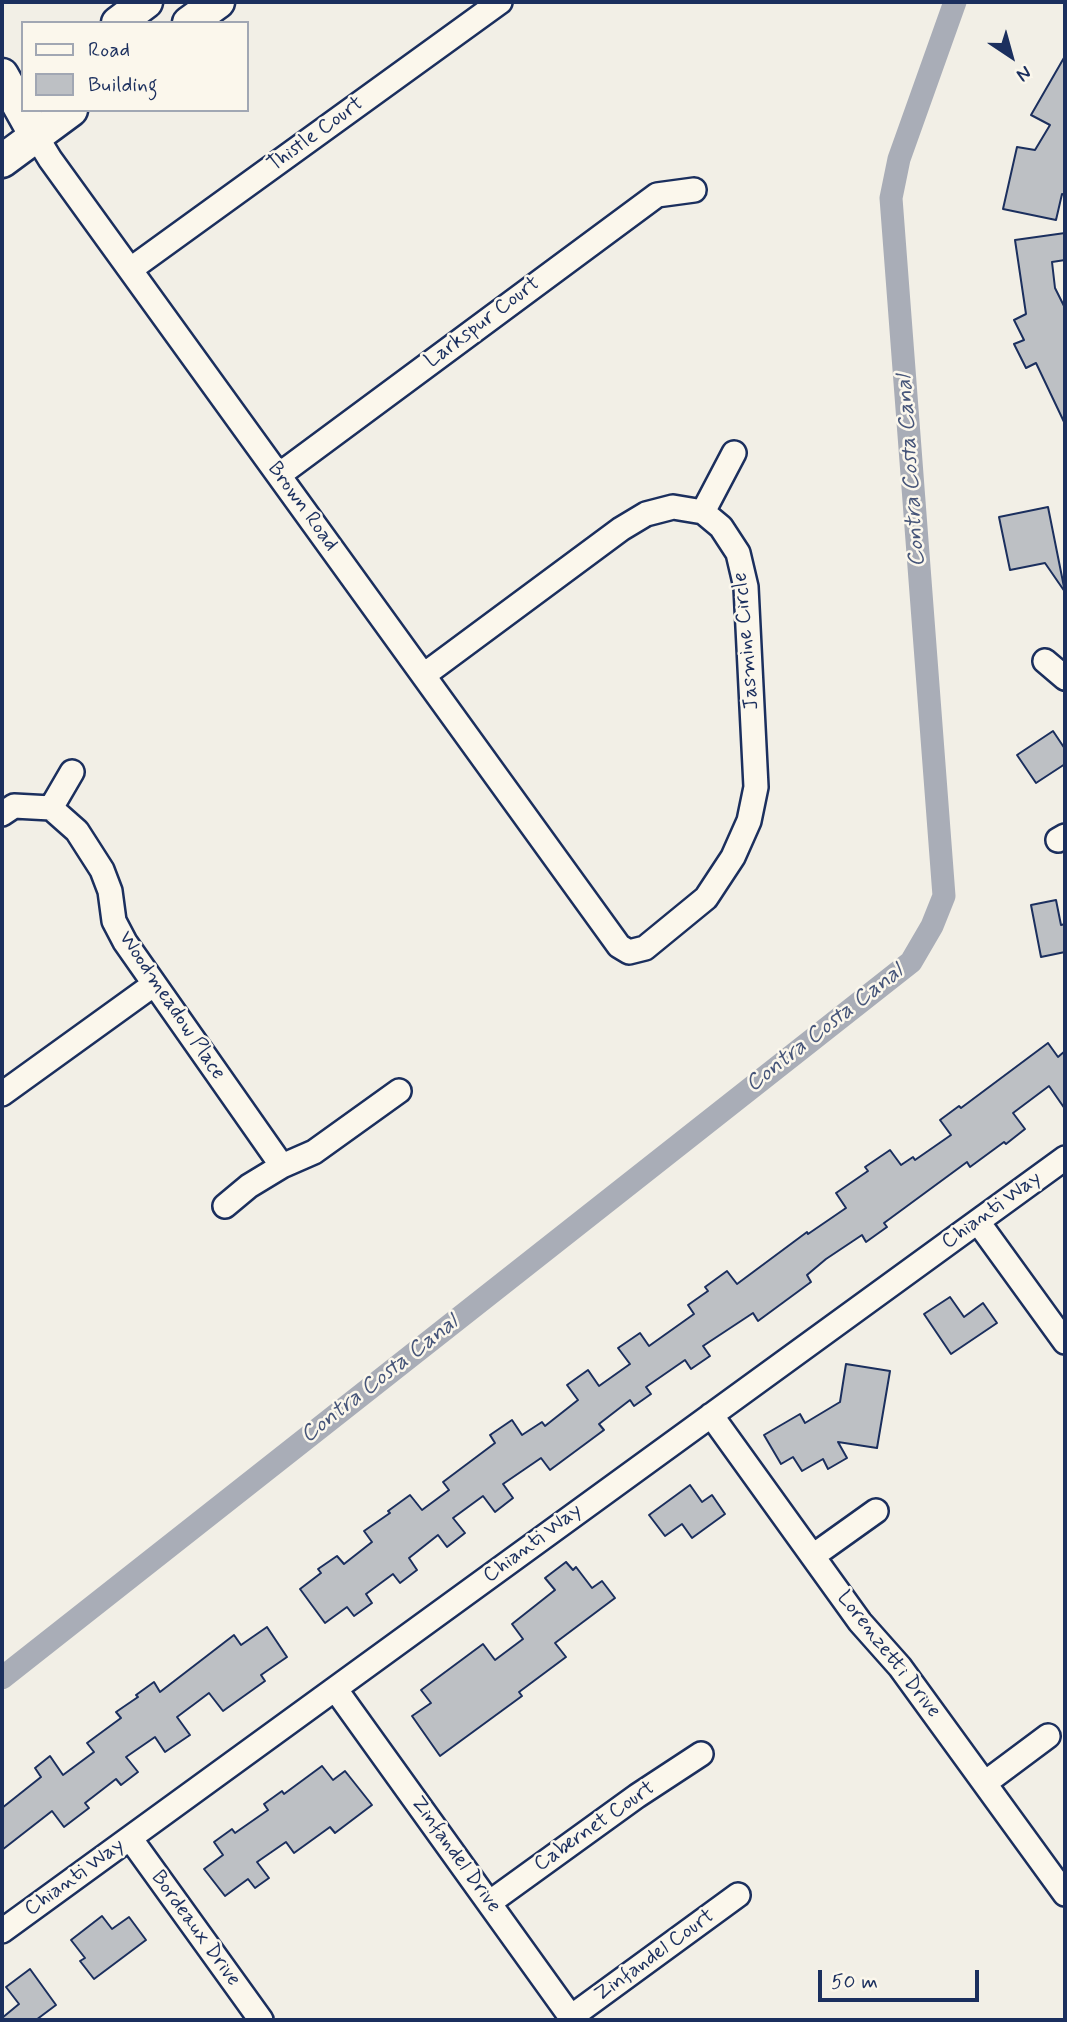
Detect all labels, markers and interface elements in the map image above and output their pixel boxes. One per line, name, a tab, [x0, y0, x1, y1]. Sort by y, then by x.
legend	[21, 21, 248, 112]
north arrow	[976, 21, 1046, 91]
text: Road	[88, 36, 130, 64]
text: N	[1011, 60, 1036, 87]
text: Building	[88, 71, 158, 99]
street label: Thistle Court	[263, 92, 369, 178]
street label: Larkspur Court	[421, 272, 545, 374]
water label: Contra Costa Canal	[892, 374, 932, 568]
street label: Brown Road	[261, 457, 343, 557]
street label: Jasmine Circle	[728, 571, 766, 711]
street label: Woodmeadow Place	[112, 927, 230, 1085]
water label: Contra Costa Canal	[741, 959, 909, 1099]
street label: Chianti Way	[937, 1166, 1047, 1256]
water label: Contra Costa Canal	[296, 1310, 464, 1450]
street label: Chianti Way	[479, 1499, 587, 1589]
street label: Lorenzetti Drive	[831, 1587, 945, 1723]
street label: Cabernet Court	[530, 1776, 660, 1878]
street label: Zinfandel Drive	[404, 1792, 506, 1918]
street label: Chianti Way	[20, 1833, 130, 1923]
street label: Bordeaux Drive	[145, 1866, 245, 1992]
street label: Zinfandel Court	[590, 1904, 720, 2008]
scale bar	[822, 1955, 983, 1999]
text: 50 m	[831, 1968, 878, 1996]

